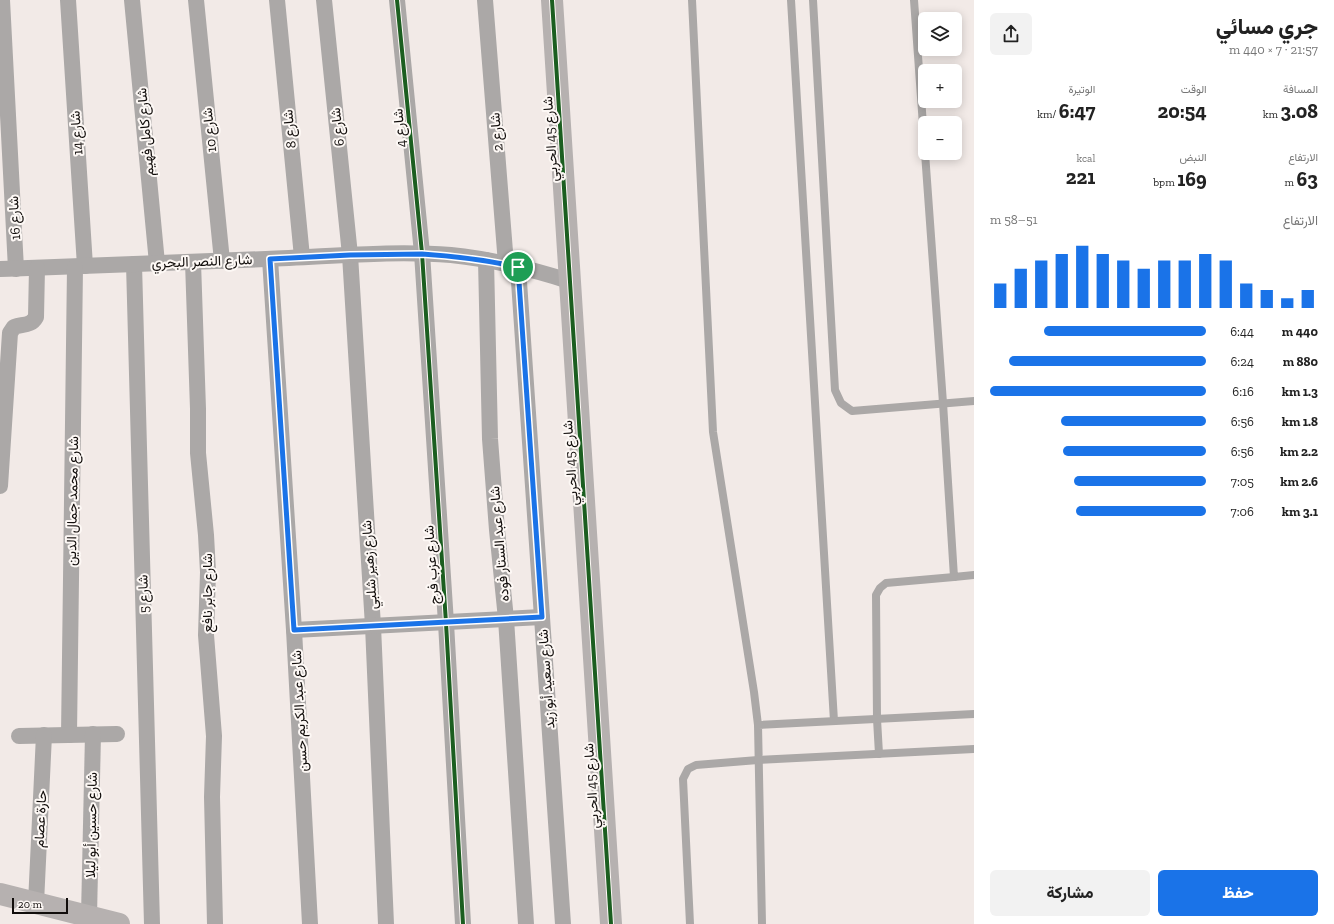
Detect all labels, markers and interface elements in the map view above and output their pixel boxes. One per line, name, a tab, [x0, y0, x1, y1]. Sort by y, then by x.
map controls	[918, 12, 962, 160]
button: layers	[918, 12, 962, 56]
button: share	[990, 13, 1032, 55]
text: جري مسائي	[1216, 13, 1318, 40]
text: 21:57 · 7 × 440 m	[1229, 42, 1318, 57]
button: +	[918, 64, 962, 108]
text: الوتيرة	[1068, 83, 1095, 96]
text: الوقت	[1181, 83, 1207, 96]
text: المسافة	[1283, 83, 1318, 96]
street label: شارع كامل فهيم	[133, 87, 160, 177]
street label: شارع 45 الحربي	[539, 95, 565, 182]
text: 6:47	[1059, 99, 1095, 123]
text: 20:54	[1158, 99, 1207, 123]
text: 3.08	[1280, 99, 1318, 123]
street label: شارع 10	[199, 107, 222, 153]
street label: شارع 6	[327, 107, 350, 147]
street label: شارع 4	[389, 108, 412, 148]
text: /km	[1037, 108, 1059, 121]
text: km	[1263, 108, 1280, 121]
street label: شارع 8	[279, 109, 302, 149]
street label: شارع 14	[66, 110, 89, 156]
street label: شارع 2	[486, 112, 509, 152]
button: −	[918, 116, 962, 160]
text: النبض	[1179, 151, 1207, 164]
text: الارتفاع	[1288, 151, 1318, 164]
text: kcal	[1076, 152, 1095, 165]
text: 221	[1066, 165, 1095, 189]
text: 169	[1177, 167, 1207, 191]
text: 63	[1297, 167, 1318, 191]
text: bpm	[1153, 176, 1177, 189]
text: m	[1285, 176, 1297, 189]
street label: شارع 16	[5, 195, 26, 240]
text: 51–58 m	[990, 212, 1038, 227]
text: الارتفاع	[1283, 213, 1318, 228]
pin	[501, 250, 535, 284]
street label: شارع النصر البحري	[151, 251, 253, 275]
icon: arrive	[507, 256, 529, 278]
text: 6:44	[1230, 324, 1254, 339]
text: 440 m	[1282, 324, 1318, 339]
text: 6:24	[1230, 354, 1254, 369]
text: 880 m	[1283, 354, 1318, 369]
text: 6:16	[1232, 384, 1254, 399]
text: 1.3 km	[1282, 384, 1318, 399]
text: 6:56	[1231, 414, 1254, 429]
text: 1.8 km	[1282, 414, 1318, 429]
street label: شارع 45 الحربي	[559, 419, 585, 506]
street label: شارع محمد جمال الدين	[63, 436, 84, 566]
text: 6:56	[1231, 444, 1254, 459]
text: 2.2 km	[1280, 444, 1318, 459]
text: 7:05	[1231, 474, 1254, 489]
text: 2.6 km	[1280, 474, 1318, 489]
street label: شارع عبد الستار فوده	[486, 485, 515, 603]
text: 7:06	[1231, 504, 1254, 519]
text: 3.1 km	[1282, 504, 1318, 519]
street label: شارع زهير شلبي	[358, 519, 384, 610]
street label: شارع عزب فرج	[420, 525, 445, 605]
street label: شارع جابر نافع	[199, 553, 218, 633]
street label: شارع 5	[134, 574, 155, 614]
street label: شارع سعيد أبو زيد	[535, 629, 560, 729]
street label: شارع عبد الكريم حسن	[288, 650, 313, 772]
street label: شارع 45 الحربي	[580, 742, 606, 829]
street label: شارع حسين أبو ليلا	[82, 772, 103, 878]
street label: حارة عصام	[30, 790, 50, 848]
button: مشاركة	[990, 870, 1150, 916]
button: حفظ	[1158, 870, 1318, 916]
scale bar	[12, 896, 68, 915]
text: 20 m	[18, 898, 42, 911]

